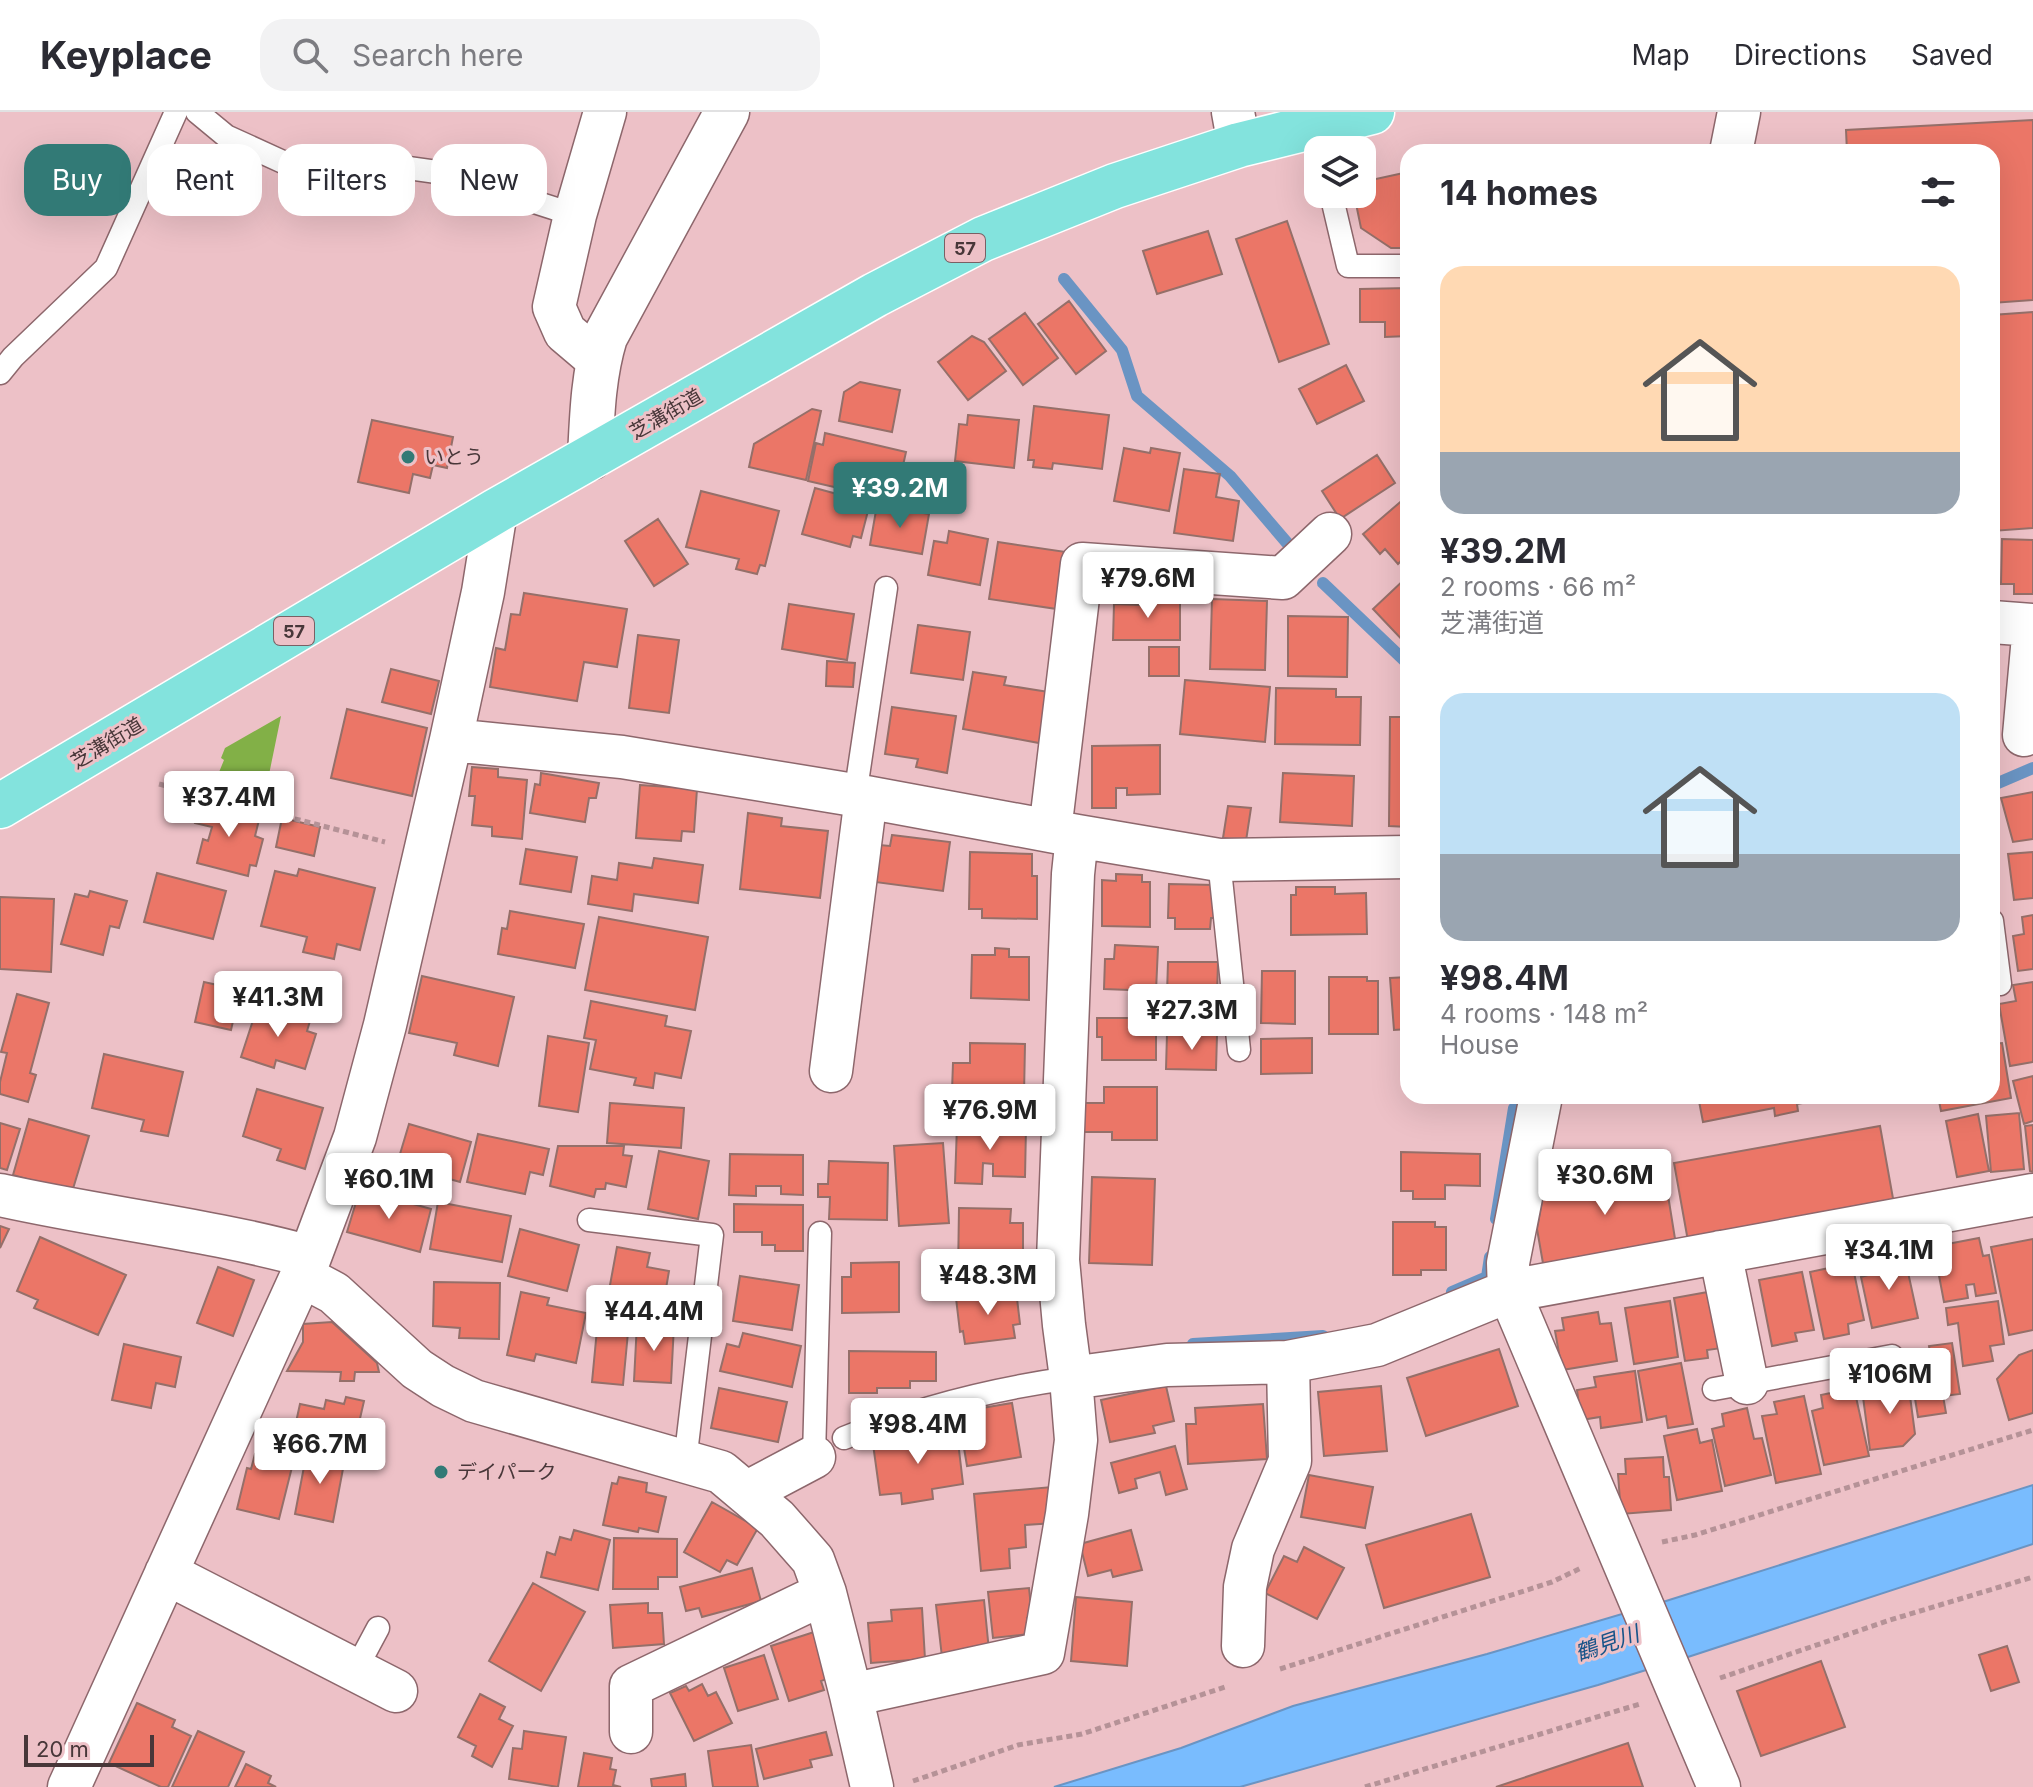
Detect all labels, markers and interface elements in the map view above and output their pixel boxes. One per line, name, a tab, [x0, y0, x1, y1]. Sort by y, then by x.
search box	[260, 19, 820, 91]
text: Keyplace	[40, 32, 212, 78]
icon: search	[288, 33, 332, 77]
text: Search here	[352, 37, 523, 73]
text: Map	[1631, 38, 1690, 72]
text: Directions	[1734, 38, 1867, 72]
text: Saved	[1911, 38, 1993, 72]
map controls	[1304, 136, 1376, 208]
button: layers	[1304, 136, 1376, 208]
chip: Buy	[24, 144, 131, 216]
chip: Rent	[147, 144, 262, 216]
chip: Filters	[278, 144, 415, 216]
chip: New	[431, 144, 547, 216]
icon: filters	[1916, 170, 1960, 214]
text: 14 homes	[1440, 172, 1598, 213]
road number: 57	[945, 234, 985, 262]
icon: home	[1628, 318, 1772, 462]
street label: 芝溝街道	[625, 384, 707, 444]
place label: いとう	[424, 445, 484, 469]
marker: いとう	[399, 448, 417, 466]
pin: ¥39.2M	[835, 462, 965, 530]
text: ¥39.2M	[851, 472, 949, 503]
text: ¥39.2M	[1440, 530, 1567, 571]
pin: ¥79.6M	[1083, 552, 1213, 620]
text: ¥79.6M	[1101, 562, 1195, 593]
text: 2 rooms · 66 m²	[1440, 571, 1636, 602]
text: 芝溝街道	[1440, 607, 1544, 638]
road number: 57	[274, 617, 314, 645]
street label: 芝溝街道	[67, 712, 147, 774]
icon: home	[1628, 745, 1772, 889]
pin: ¥37.4M	[164, 771, 294, 839]
text: ¥37.4M	[182, 781, 276, 812]
text: ¥98.4M	[1440, 957, 1569, 998]
pin: ¥41.3M	[213, 971, 343, 1039]
text: ¥41.3M	[232, 981, 324, 1012]
pin: ¥27.3M	[1127, 984, 1257, 1052]
text: ¥27.3M	[1146, 994, 1238, 1025]
text: 4 rooms · 148 m²	[1440, 998, 1648, 1029]
text: House	[1440, 1029, 1519, 1060]
pin: ¥76.9M	[925, 1084, 1055, 1152]
text: ¥76.9M	[942, 1094, 1038, 1125]
pin: ¥30.6M	[1540, 1149, 1670, 1217]
pin: ¥60.1M	[324, 1153, 454, 1221]
text: ¥30.6M	[1556, 1159, 1654, 1190]
text: ¥60.1M	[344, 1163, 434, 1194]
pin: ¥34.1M	[1824, 1224, 1954, 1292]
text: ¥34.1M	[1844, 1234, 1934, 1265]
pin: ¥48.3M	[923, 1249, 1053, 1317]
text: ¥48.3M	[939, 1259, 1037, 1290]
pin: ¥44.4M	[589, 1285, 719, 1353]
text: ¥44.4M	[604, 1295, 704, 1326]
pin: ¥106M	[1834, 1348, 1946, 1416]
text: ¥106M	[1848, 1358, 1932, 1389]
pin: ¥98.4M	[853, 1398, 983, 1466]
text: ¥98.4M	[869, 1408, 967, 1439]
pin: ¥66.7M	[255, 1418, 385, 1486]
text: ¥66.7M	[272, 1428, 368, 1459]
place label: デイパーク	[457, 1460, 557, 1484]
marker: デイパーク	[432, 1463, 450, 1481]
water label: 鶴見川	[1572, 1619, 1644, 1666]
scale bar	[24, 1731, 154, 1767]
text: 20 m	[36, 1736, 89, 1762]

